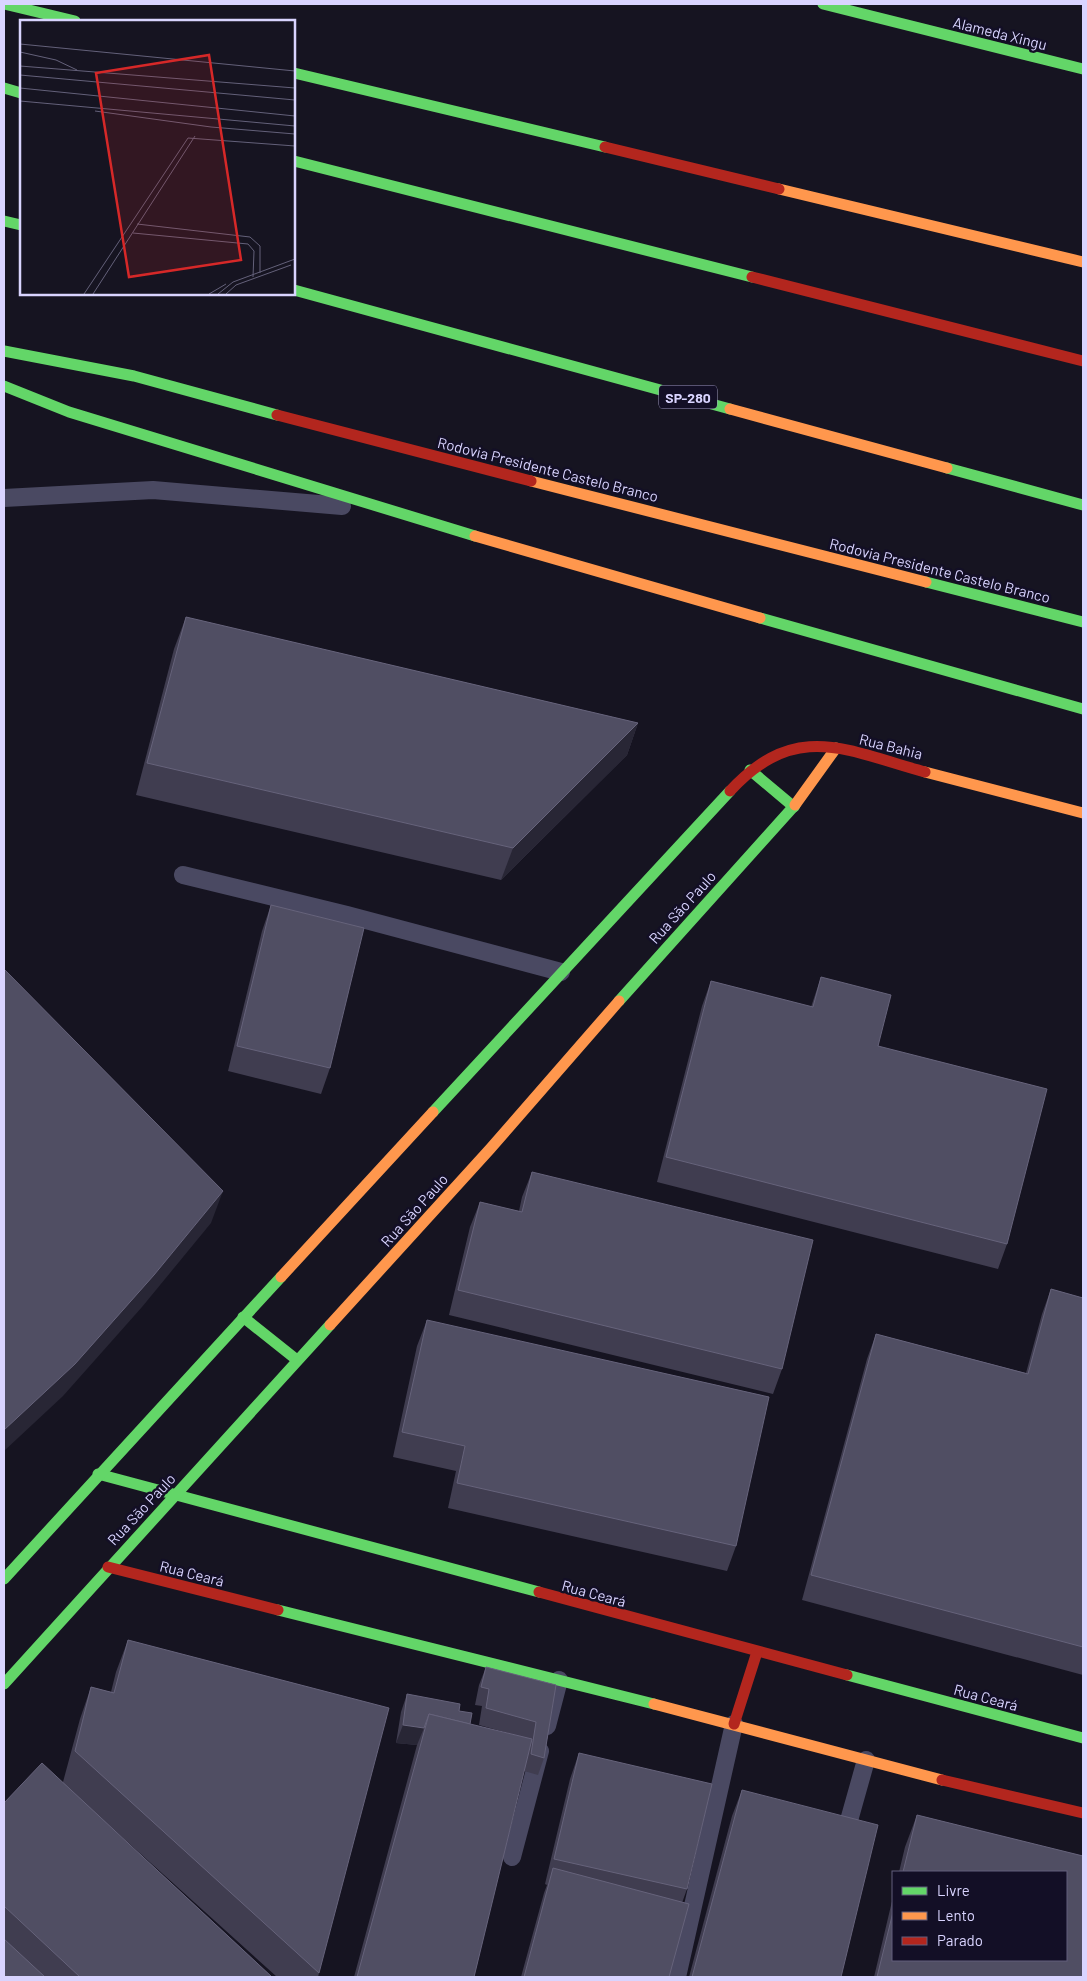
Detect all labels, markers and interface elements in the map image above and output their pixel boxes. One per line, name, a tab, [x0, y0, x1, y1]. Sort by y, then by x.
street label: Alameda Xingu	[951, 13, 1049, 53]
inset map	[20, 20, 295, 295]
road number: SP-280	[659, 386, 717, 408]
street label: Rodovia Presidente Castelo Branco	[436, 433, 660, 505]
street label: Rodovia Presidente Castelo Branco	[828, 534, 1052, 606]
street label: Rua Bahia	[858, 729, 924, 763]
street label: Rua São Paulo	[645, 867, 719, 947]
street label: Rua São Paulo	[377, 1170, 451, 1250]
street label: Rua São Paulo	[103, 1469, 179, 1549]
street label: Rua Ceará	[158, 1556, 226, 1590]
street label: Rua Ceará	[560, 1576, 628, 1610]
street label: Rua Ceará	[952, 1680, 1020, 1714]
legend	[892, 1871, 1067, 1961]
text: Livre	[937, 1881, 970, 1899]
text: Lento	[937, 1906, 975, 1924]
text: Parado	[937, 1931, 983, 1949]

